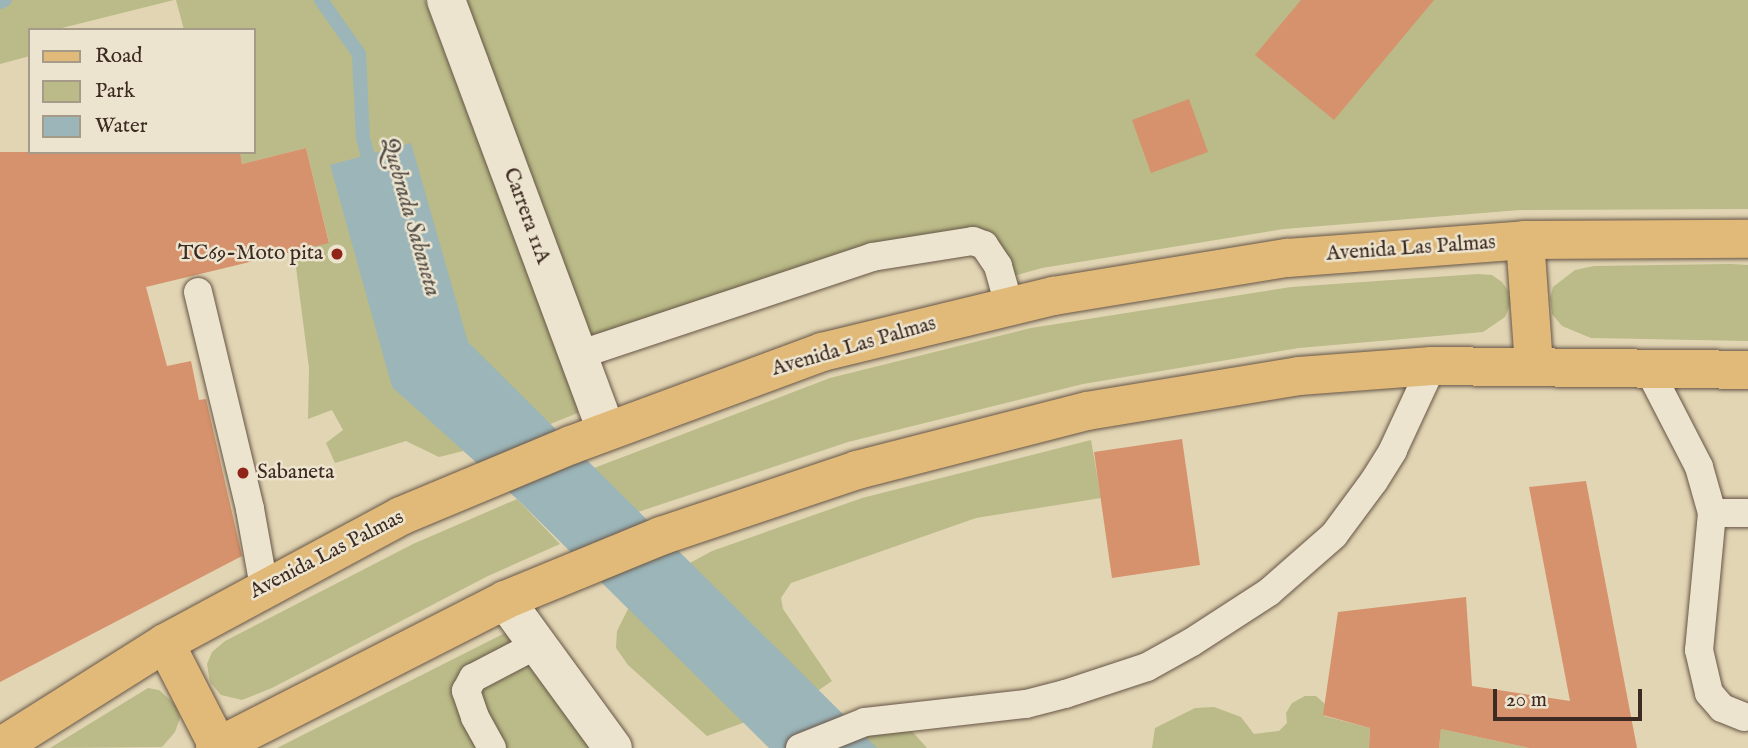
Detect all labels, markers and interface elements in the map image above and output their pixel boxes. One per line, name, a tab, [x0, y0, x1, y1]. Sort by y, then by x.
legend	[28, 28, 256, 154]
text: Road	[95, 43, 142, 70]
text: Park	[95, 78, 135, 105]
text: Water	[95, 113, 147, 140]
water label: Quebrada Sabaneta	[374, 134, 446, 300]
street label: Carrera 11A	[497, 165, 555, 267]
street label: Avenida Las Palmas	[1326, 231, 1496, 267]
place label: TC69-Moto pita	[178, 241, 323, 267]
marker: TC69-Moto pita	[329, 246, 345, 262]
street label: Avenida Las Palmas	[769, 312, 939, 382]
place label: Sabaneta	[257, 460, 334, 486]
marker: Sabaneta	[235, 465, 251, 481]
street label: Avenida Las Palmas	[246, 505, 408, 605]
scale bar	[1496, 674, 1645, 718]
text: 20 m	[1506, 687, 1547, 714]

